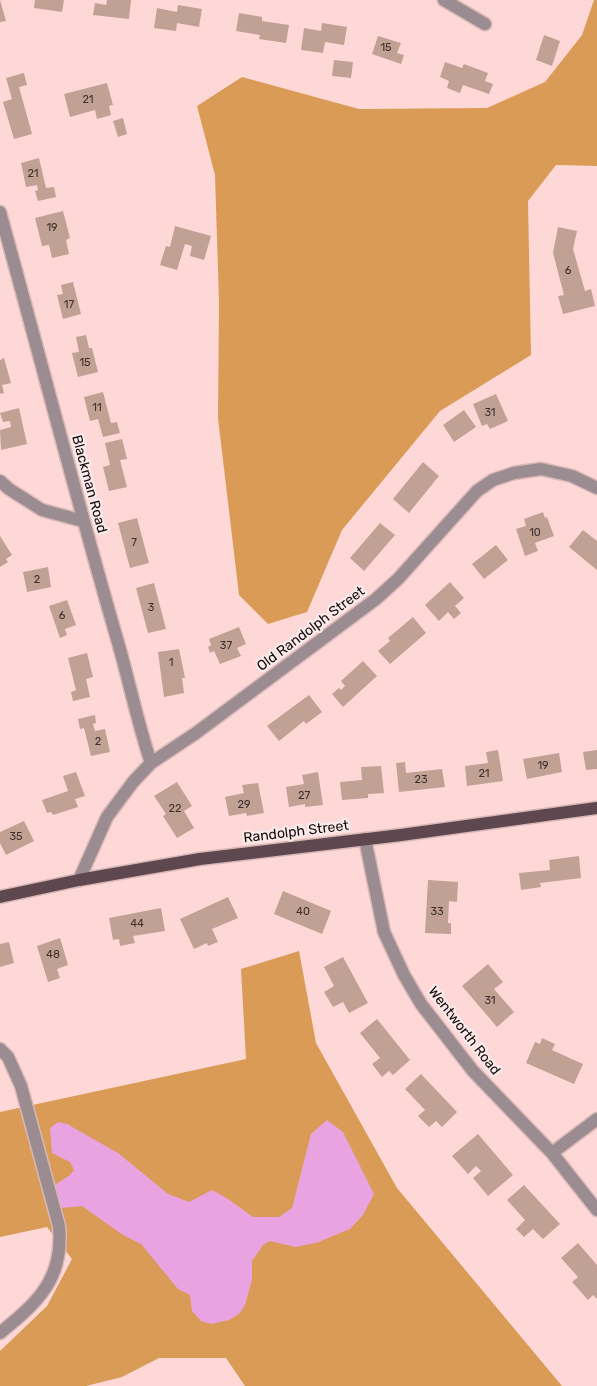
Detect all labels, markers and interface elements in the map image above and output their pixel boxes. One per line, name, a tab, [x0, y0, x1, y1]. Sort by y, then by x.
house number: 15	[380, 41, 392, 55]
house number: 21	[82, 93, 94, 107]
house number: 21	[27, 167, 39, 181]
house number: 19	[46, 221, 58, 235]
house number: 6	[565, 264, 571, 278]
house number: 17	[64, 298, 74, 312]
house number: 15	[79, 356, 91, 370]
house number: 11	[92, 401, 102, 415]
house number: 31	[484, 406, 496, 420]
street label: Blackman Road	[68, 433, 110, 535]
house number: 10	[529, 526, 541, 540]
house number: 7	[131, 536, 137, 550]
house number: 2	[34, 573, 40, 587]
street label: Old Randolph Street	[254, 583, 368, 675]
house number: 3	[148, 601, 154, 615]
house number: 6	[59, 609, 65, 623]
house number: 37	[220, 639, 232, 653]
house number: 1	[169, 656, 173, 670]
house number: 2	[95, 735, 101, 749]
house number: 19	[537, 759, 549, 773]
house number: 21	[478, 767, 490, 781]
house number: 23	[414, 773, 428, 787]
house number: 27	[298, 789, 310, 803]
house number: 29	[238, 798, 250, 812]
house number: 22	[169, 802, 181, 816]
street label: Randolph Street	[242, 817, 350, 847]
house number: 35	[9, 830, 23, 844]
house number: 40	[296, 905, 310, 919]
house number: 33	[430, 905, 444, 919]
house number: 44	[130, 917, 144, 931]
house number: 48	[46, 948, 60, 962]
street label: Wentworth Road	[424, 983, 504, 1079]
house number: 31	[484, 994, 496, 1008]

